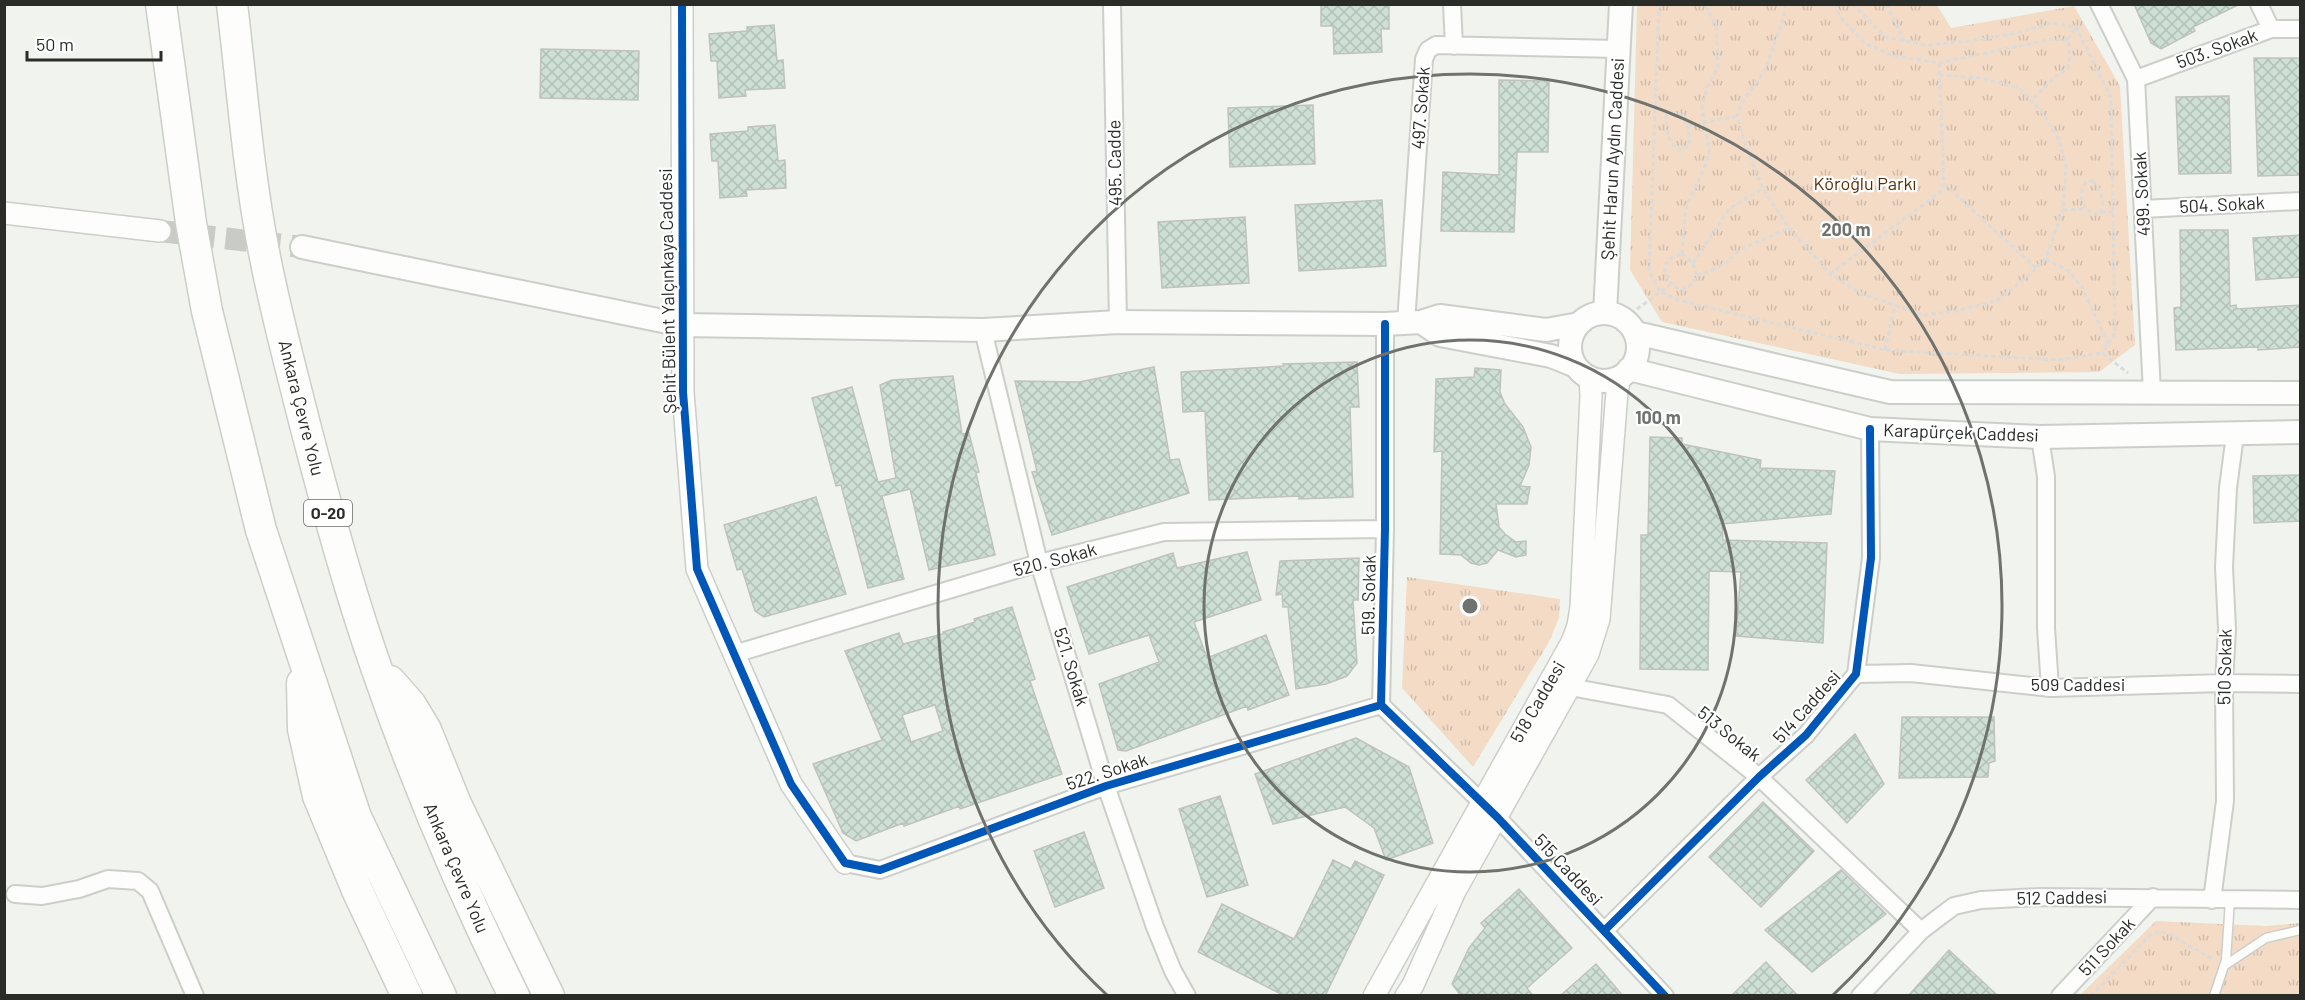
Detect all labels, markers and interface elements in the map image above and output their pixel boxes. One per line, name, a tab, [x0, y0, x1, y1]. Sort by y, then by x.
street label: 503. Sokak	[2173, 23, 2260, 73]
scale bar	[27, 24, 160, 62]
text: 50 m	[36, 33, 74, 55]
street label: Şehit Harun Aydın Caddesi	[1596, 57, 1628, 261]
street label: 497. Sokak	[1406, 66, 1434, 150]
street label: 495. Cadde	[1102, 120, 1126, 206]
street label: 499. Sokak	[2128, 151, 2154, 237]
street label: Şehit Bülent Yalçınkaya Caddesi	[654, 168, 680, 414]
park label: Köroğlu Parkı	[1814, 172, 1916, 194]
street label: 504. Sokak	[2179, 191, 2265, 217]
text: 200 m	[1821, 218, 1871, 240]
street label: Ankara Çevre Yolu	[274, 338, 329, 478]
text: 100 m	[1635, 406, 1681, 428]
street label: Karapürçek Caddesi	[1883, 418, 2039, 446]
road number: O-20	[304, 500, 352, 526]
street label: 520. Sokak	[1011, 537, 1099, 581]
street label: 519. Sokak	[1356, 555, 1380, 635]
centre of rings	[1460, 596, 1480, 616]
street label: 521. Sokak	[1050, 625, 1094, 709]
street label: 510 Sokak	[2212, 629, 2236, 705]
street label: 518 Caddesi	[1505, 657, 1569, 746]
street label: 514 Caddesi	[1768, 665, 1845, 747]
street label: 509 Caddesi	[2031, 673, 2125, 695]
street label: 513 Sokak	[1693, 701, 1766, 765]
street label: 522. Sokak	[1063, 748, 1150, 795]
street label: Ankara Çevre Yolu	[420, 799, 494, 936]
street label: 515 Caddesi	[1530, 829, 1608, 910]
street label: 512 Caddesi	[2016, 885, 2107, 909]
street label: 511 Sokak	[2074, 912, 2139, 980]

